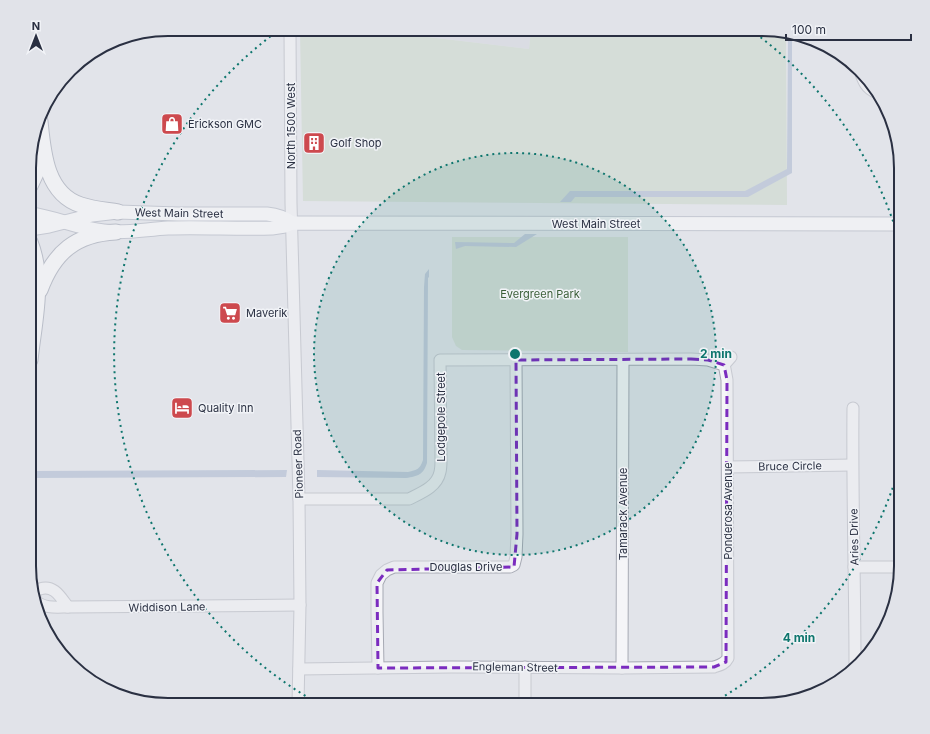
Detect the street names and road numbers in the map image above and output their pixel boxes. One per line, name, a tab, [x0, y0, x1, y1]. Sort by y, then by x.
street label: North 1500 West	[284, 82, 298, 169]
street label: West Main Street	[135, 205, 224, 221]
street label: West Main Street	[552, 217, 641, 231]
street label: Lodgepole Street	[434, 372, 448, 462]
street label: Pioneer Road	[290, 429, 306, 499]
street label: Bruce Circle	[758, 458, 822, 474]
street label: Ponderosa Avenue	[721, 462, 735, 560]
street label: Tamarack Avenue	[616, 468, 630, 560]
street label: Aries Drive	[847, 508, 861, 566]
street label: Douglas Drive	[430, 560, 502, 574]
street label: Widdison Lane	[128, 599, 206, 615]
street label: Engleman Street	[472, 659, 558, 675]

